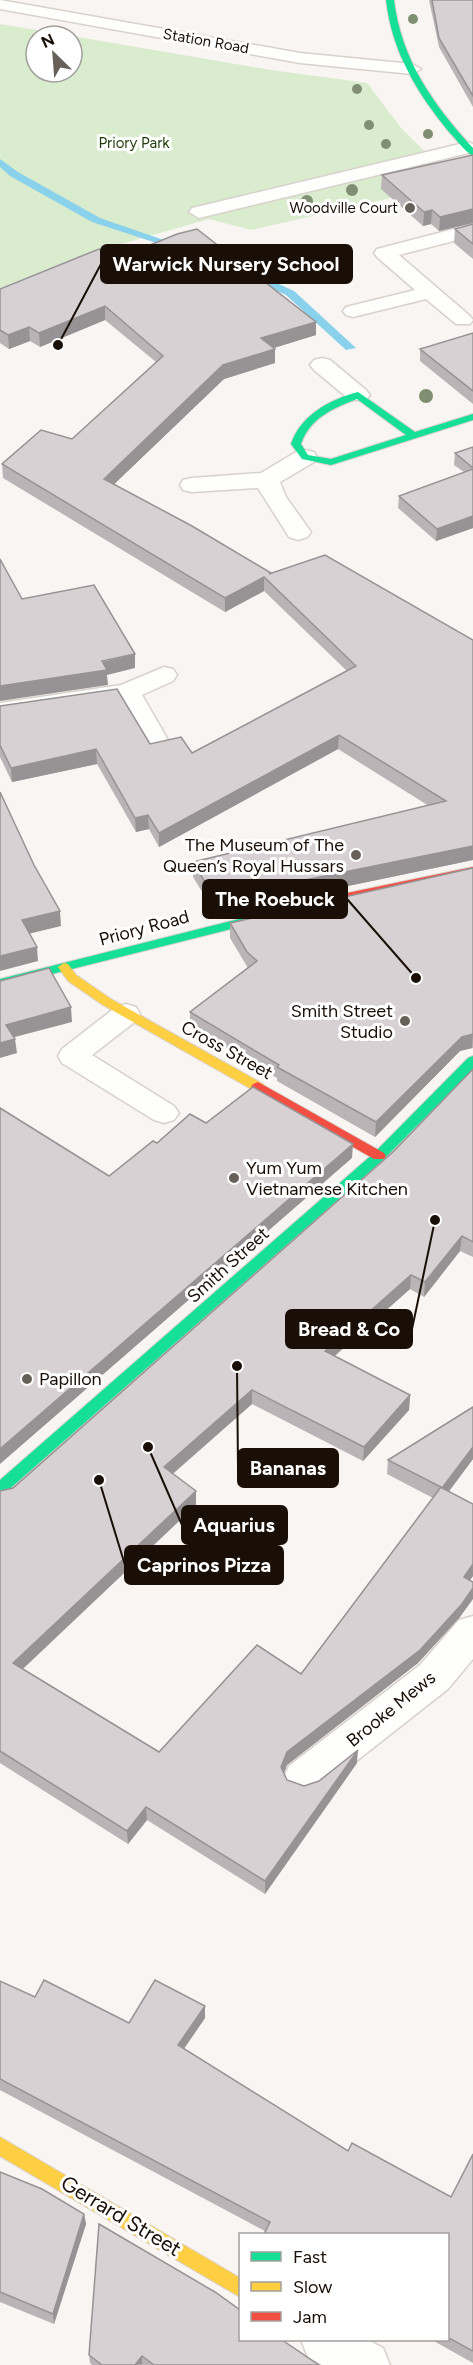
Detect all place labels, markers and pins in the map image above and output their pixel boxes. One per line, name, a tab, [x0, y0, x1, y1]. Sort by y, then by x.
place label: Woodville Court	[290, 199, 398, 217]
marker: Woodville Court	[403, 201, 417, 215]
callout: Warwick Nursery School	[101, 245, 352, 283]
place label: The Museum of The Queen’s Royal Hussars	[163, 834, 344, 877]
marker: The Museum of The Queen’s Royal Hussars	[349, 848, 363, 862]
callout: The Roebuck	[203, 880, 347, 918]
place label: Smith Street Studio	[291, 1000, 393, 1043]
marker: Smith Street Studio	[398, 1014, 412, 1028]
place label: Yum Yum Vietnamese Kitchen	[246, 1157, 408, 1200]
marker: Yum Yum Vietnamese Kitchen	[227, 1171, 241, 1185]
callout: Bread & Co	[286, 1310, 412, 1348]
place label: Papillon	[39, 1368, 102, 1390]
marker: Papillon	[20, 1372, 34, 1386]
callout: Bananas	[238, 1449, 338, 1487]
callout: Aquarius	[182, 1506, 287, 1544]
callout: Caprinos Pizza	[125, 1546, 283, 1584]

